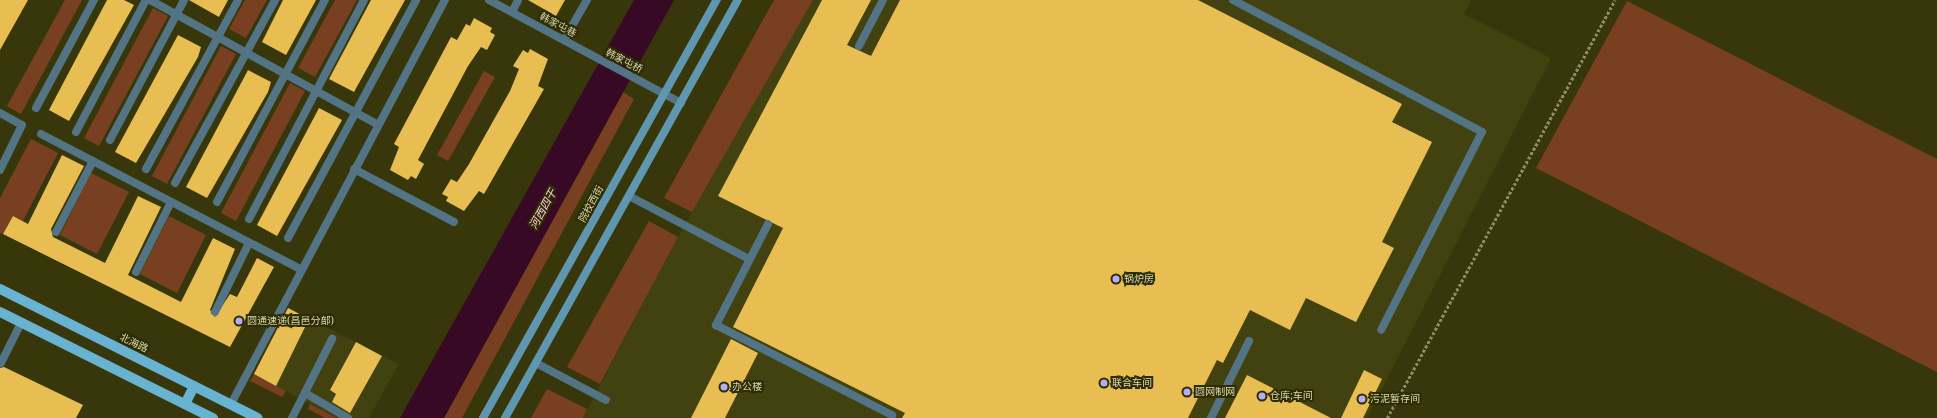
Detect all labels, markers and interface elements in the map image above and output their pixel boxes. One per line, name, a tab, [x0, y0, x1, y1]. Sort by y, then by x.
street label: 韩家屯巷	[538, 10, 578, 40]
street label: 韩家屯桥	[603, 47, 645, 75]
street label: 院校西街	[576, 184, 606, 224]
water label: 河西四干	[527, 187, 559, 231]
place label: 锅炉房	[1124, 273, 1154, 285]
marker: 锅炉房	[1111, 274, 1121, 284]
place label: 圆通速递(昌邑分部)	[247, 315, 334, 327]
marker: 圆通速递(昌邑分部)	[234, 316, 244, 326]
street label: 北海路	[118, 331, 150, 355]
place label: 联合车间	[1112, 377, 1152, 389]
marker: 联合车间	[1099, 378, 1109, 388]
place label: 办公楼	[732, 381, 762, 393]
marker: 办公楼	[719, 382, 729, 392]
place label: 圆网制网	[1195, 386, 1235, 398]
marker: 圆网制网	[1182, 387, 1192, 397]
place label: 仓库;车间	[1270, 390, 1313, 402]
marker: 仓库;车间	[1257, 391, 1267, 401]
place label: 污泥暂存间	[1370, 393, 1420, 405]
marker: 污泥暂存间	[1357, 394, 1367, 404]

